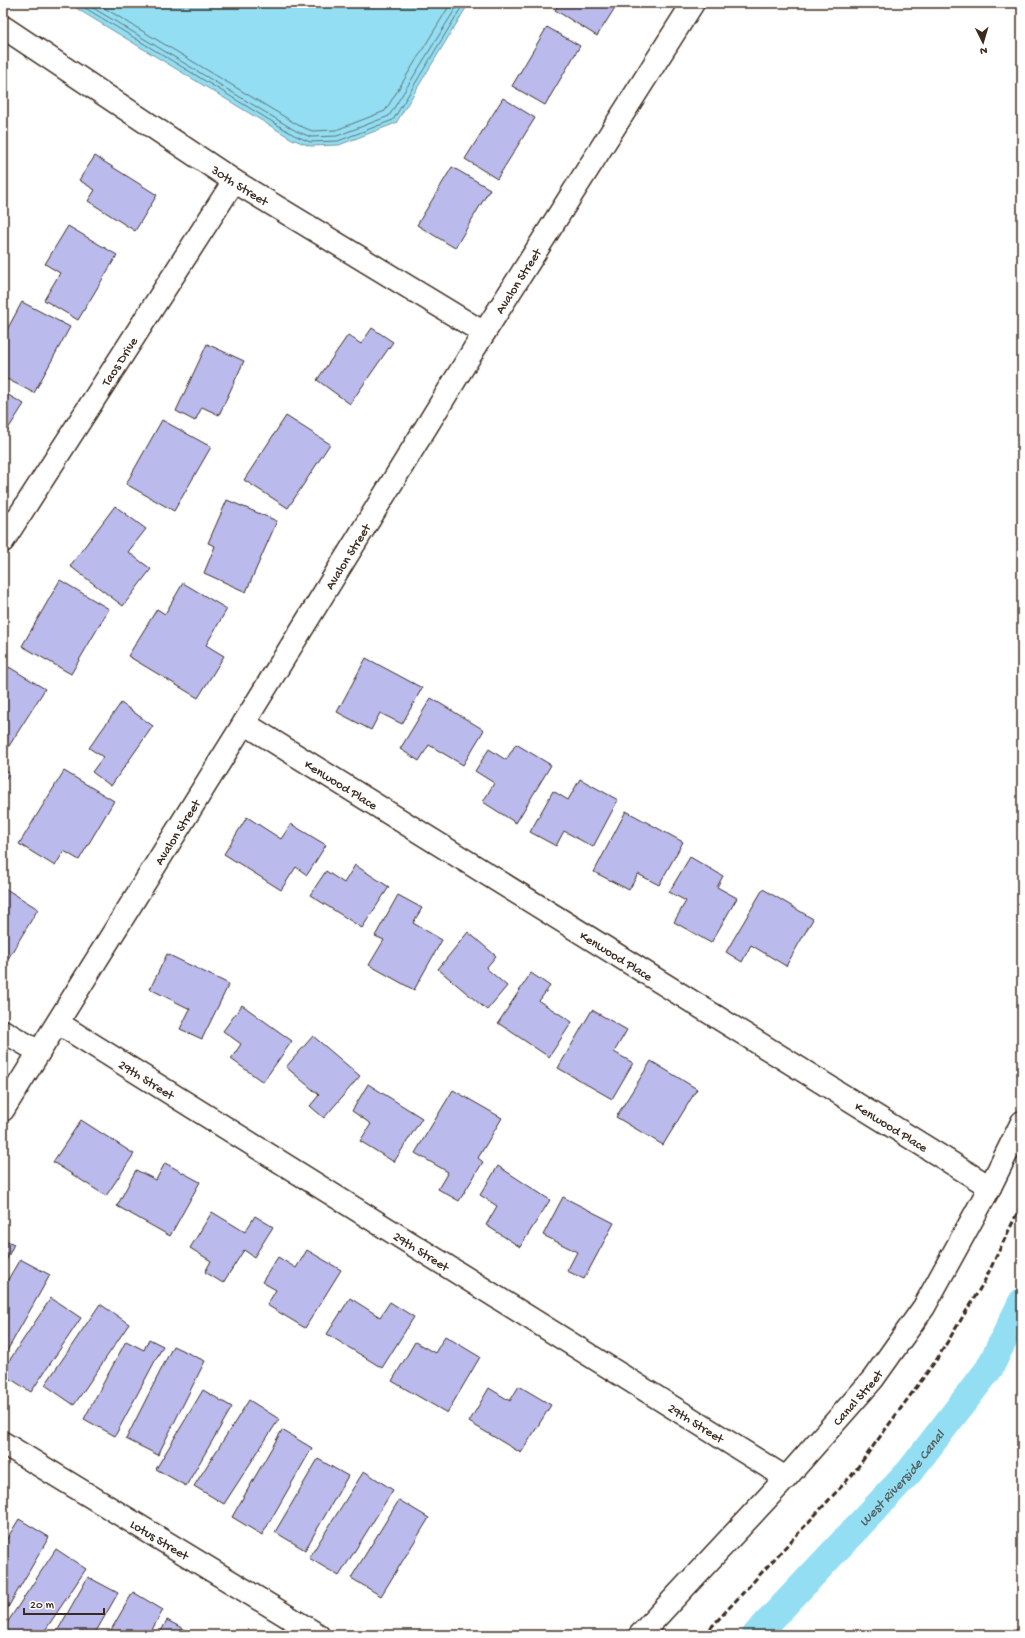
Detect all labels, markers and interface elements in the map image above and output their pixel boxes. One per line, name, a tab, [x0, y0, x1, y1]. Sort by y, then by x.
north arrow	[963, 22, 1003, 62]
text: N	[980, 44, 988, 56]
street label: 30th Street	[207, 163, 272, 211]
street label: Avalon Street	[493, 245, 546, 317]
street label: Taos Drive	[99, 335, 142, 390]
street label: Avalon Street	[323, 520, 376, 593]
street label: Kenwood Place	[301, 758, 380, 814]
street label: Avalon Street	[153, 796, 205, 868]
street label: Kenwood Place	[576, 929, 655, 985]
street label: 29th Street	[115, 1058, 178, 1105]
street label: Kenwood Place	[851, 1100, 930, 1156]
street label: 29th Street	[390, 1229, 453, 1276]
street label: Canal Street	[831, 1367, 888, 1429]
street label: 29th Street	[665, 1401, 727, 1448]
water label: West Riverside Canal	[856, 1427, 950, 1531]
street label: Lotus Street	[127, 1517, 192, 1565]
scale bar	[24, 1590, 104, 1616]
text: 20 m	[30, 1599, 55, 1613]

